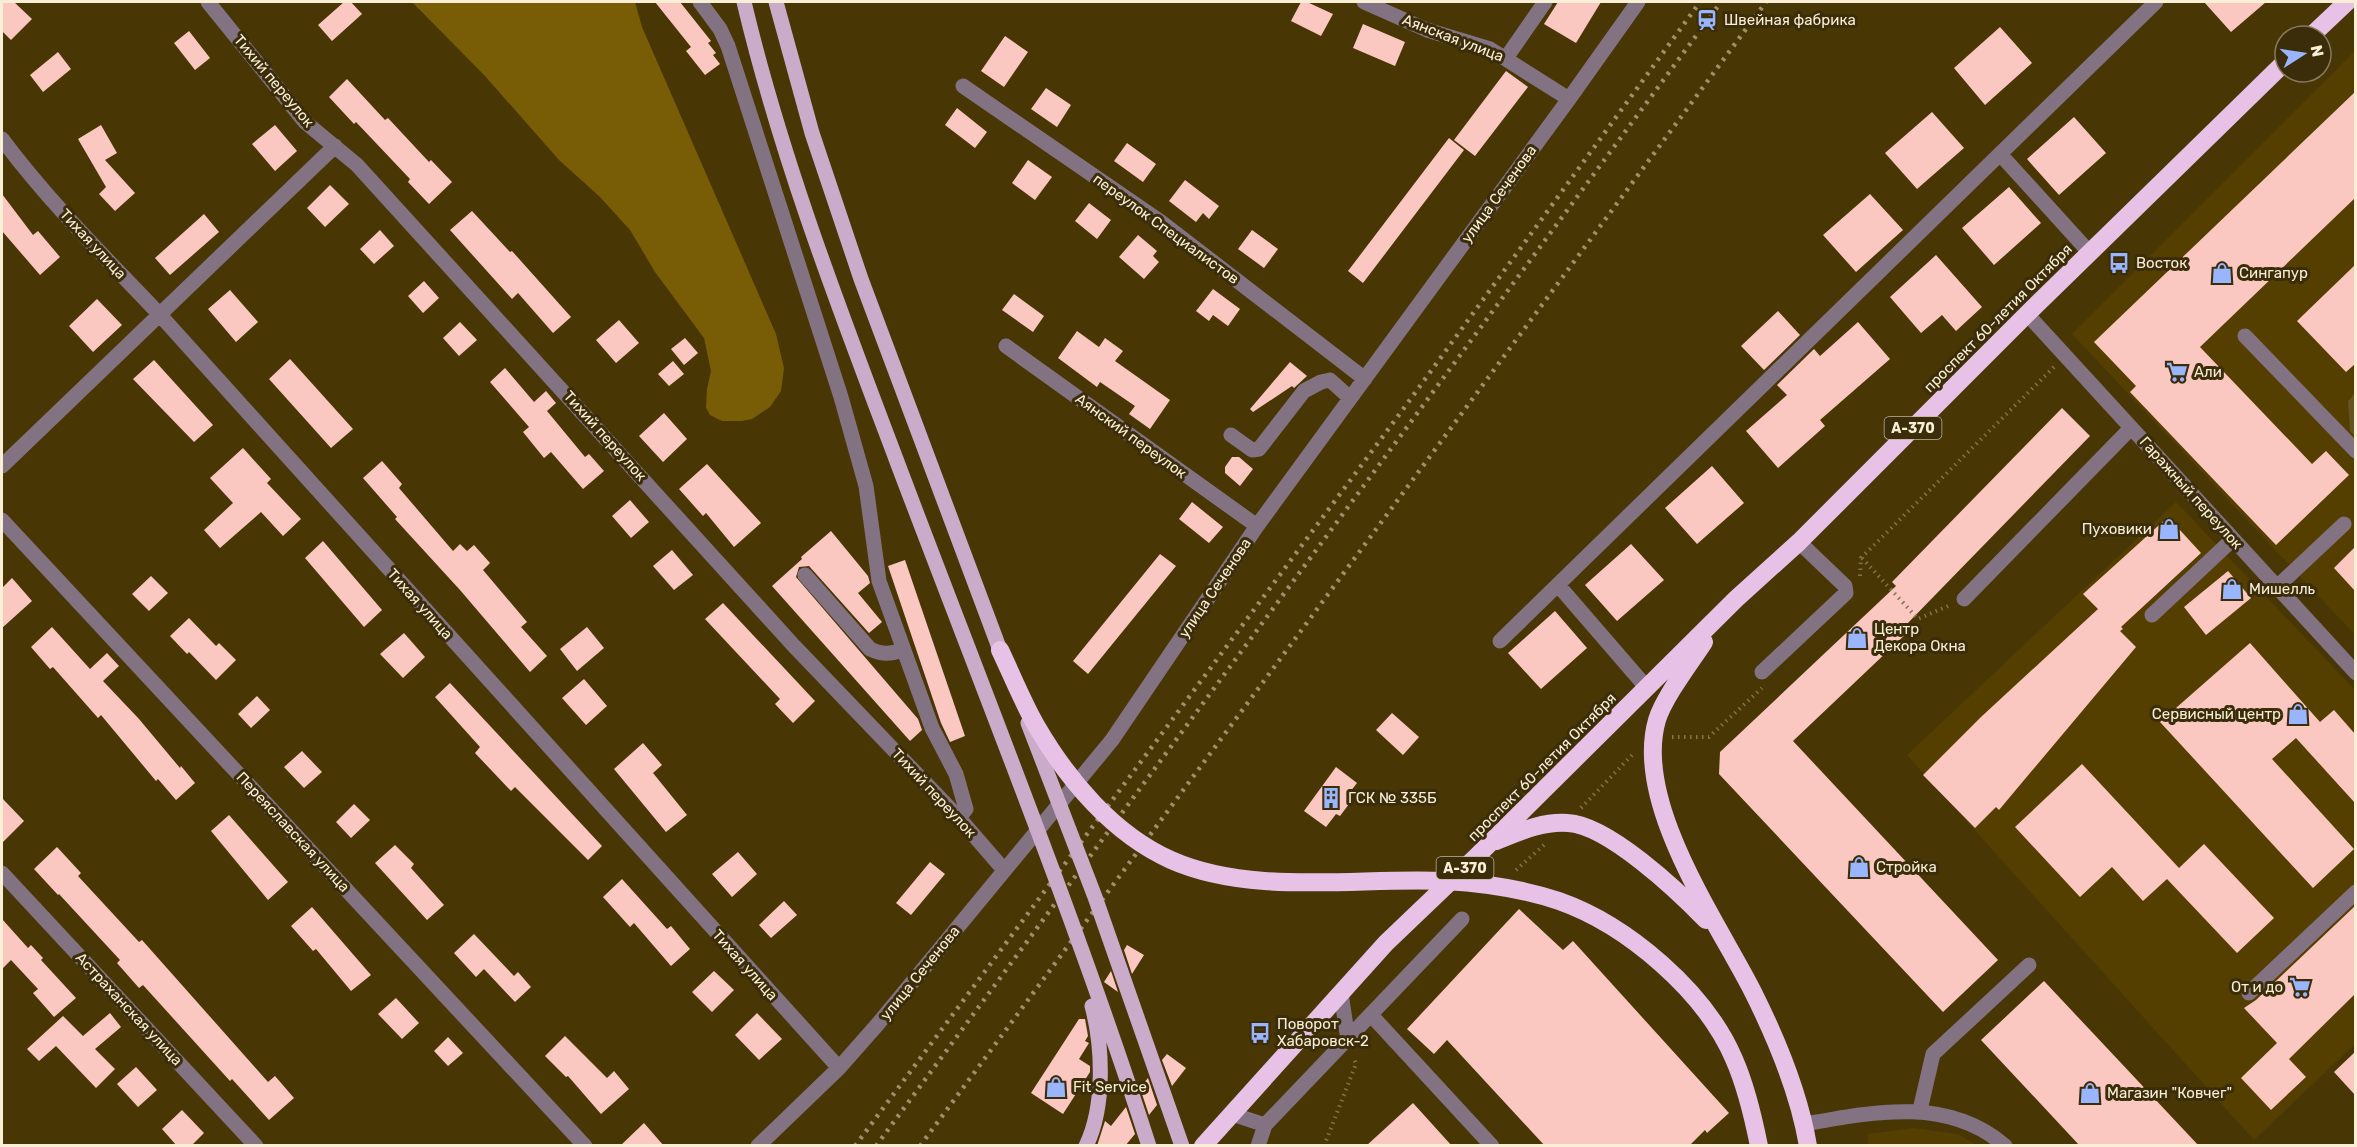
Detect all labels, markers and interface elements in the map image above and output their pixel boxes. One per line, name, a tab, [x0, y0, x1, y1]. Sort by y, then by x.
station icon: Швейная фабрика	[1695, 8, 1719, 32]
street label: Аянская улица	[1400, 10, 1506, 66]
place label: Швейная фабрика	[1724, 11, 1856, 29]
north arrow	[2273, 24, 2333, 84]
street label: Тихий переулок	[230, 31, 318, 131]
text: N	[2307, 43, 2328, 59]
street label: улица Сеченова	[1458, 142, 1540, 246]
street label: переулок Специалистов	[1090, 170, 1242, 288]
street label: Тихая улица	[56, 205, 130, 283]
street label: проспект 60-летия Октября	[1920, 240, 2076, 396]
bus stop icon: Восток	[2107, 251, 2131, 275]
place label: Восток	[2136, 254, 2187, 272]
shop icon: Сингапур	[2210, 261, 2234, 285]
place label: Сингапур	[2239, 264, 2308, 282]
supermarket icon: Али	[2165, 360, 2189, 384]
place label: Али	[2194, 363, 2222, 381]
street label: Тихий переулок	[560, 387, 650, 485]
street label: Аянский переулок	[1072, 390, 1190, 482]
road number: А-370	[1884, 417, 1942, 439]
street label: Гаражный переулок	[2136, 433, 2246, 553]
shop icon: Пуховики	[2157, 517, 2181, 541]
place label: Пуховики	[2082, 520, 2152, 538]
street label: улица Сеченова	[1175, 535, 1255, 641]
street label: Тихая улица	[383, 565, 457, 643]
shop icon: Мишелль	[2220, 577, 2244, 601]
place label: Мишелль	[2249, 580, 2316, 598]
place label: Центр Декора Окна	[1874, 620, 1966, 655]
shop icon: Центр Декора Окна	[1845, 626, 1869, 650]
street label: проспект 60-летия Октября	[1464, 689, 1620, 845]
shop icon: Сервисный центр	[2286, 702, 2310, 726]
place label: Сервисный центр	[2152, 705, 2281, 723]
street label: Тихий переулок	[888, 745, 980, 841]
street label: Переяславская улица	[233, 768, 353, 896]
building icon: ГСК № 335Б	[1319, 786, 1343, 810]
place label: ГСК № 335Б	[1348, 789, 1437, 807]
shop icon: Стройка	[1847, 855, 1871, 879]
road number: А-370	[1436, 857, 1494, 879]
place label: Стройка	[1876, 858, 1937, 876]
street label: улица Сеченова	[876, 922, 964, 1024]
street label: Тихая улица	[708, 926, 782, 1004]
street label: Астраханская улица	[72, 949, 186, 1069]
supermarket icon: От и до	[2288, 975, 2312, 999]
place label: От и до	[2231, 978, 2283, 996]
place label: Поворот Хабаровск-2	[1277, 1015, 1369, 1050]
bus stop icon: Поворот Хабаровск-2	[1248, 1021, 1272, 1045]
shop icon: Fit Service	[1044, 1075, 1068, 1099]
place label: Fit Service	[1073, 1078, 1147, 1096]
shop icon: Магазин "Ковчег"	[2078, 1081, 2102, 1105]
place label: Магазин "Ковчег"	[2107, 1084, 2232, 1102]

